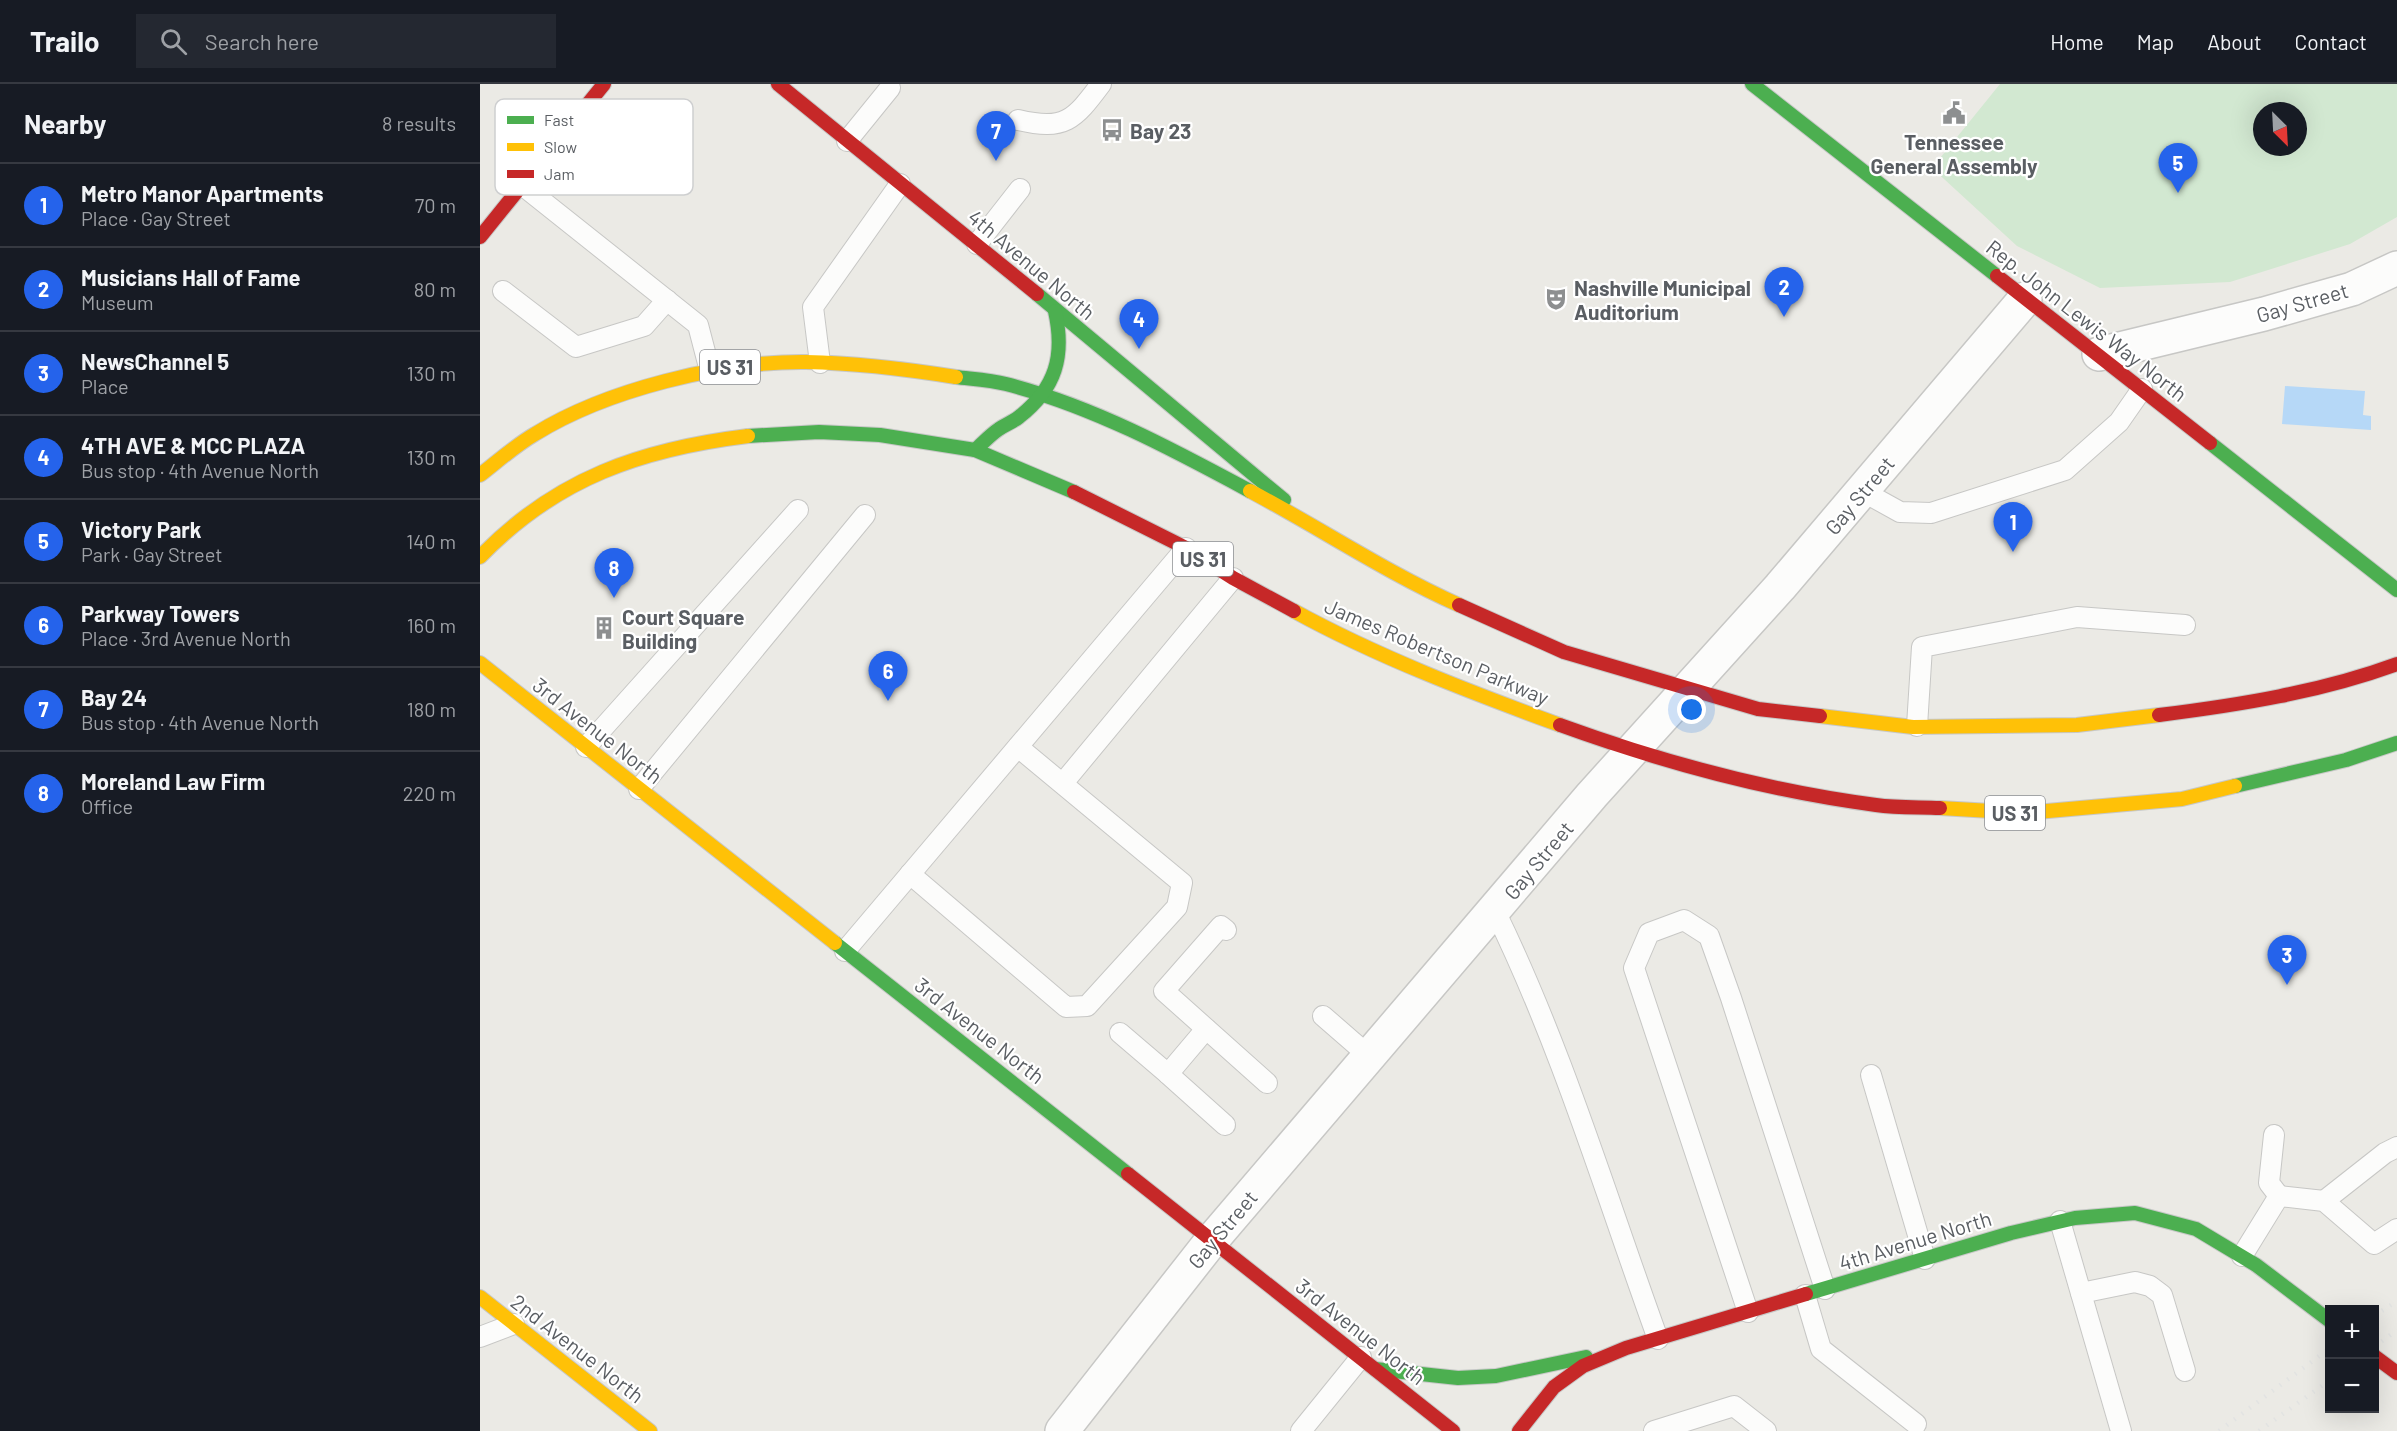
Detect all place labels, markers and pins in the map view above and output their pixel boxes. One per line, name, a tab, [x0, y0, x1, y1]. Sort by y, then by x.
public building icon: Tennessee General Assembly	[1941, 100, 1967, 126]
pin: 7	[976, 112, 1016, 161]
bus stop icon: Bay 23	[1099, 117, 1125, 143]
place label: Bay 23	[1130, 118, 1191, 143]
place label: Tennessee General Assembly	[1870, 129, 2038, 178]
pin: 5	[2158, 144, 2198, 193]
pin: 2	[1764, 268, 1804, 317]
place label: Nashville Municipal Auditorium	[1574, 275, 1751, 324]
theatre icon: Nashville Municipal Auditorium	[1543, 286, 1569, 312]
pin: 4	[1120, 300, 1158, 349]
pin: 1	[1994, 502, 2032, 552]
pin: 8	[594, 548, 634, 598]
place label: Court Square Building	[622, 604, 744, 653]
building icon: Court Square Building	[591, 615, 617, 641]
pin: 6	[868, 652, 908, 701]
pin: 3	[2268, 936, 2306, 985]

